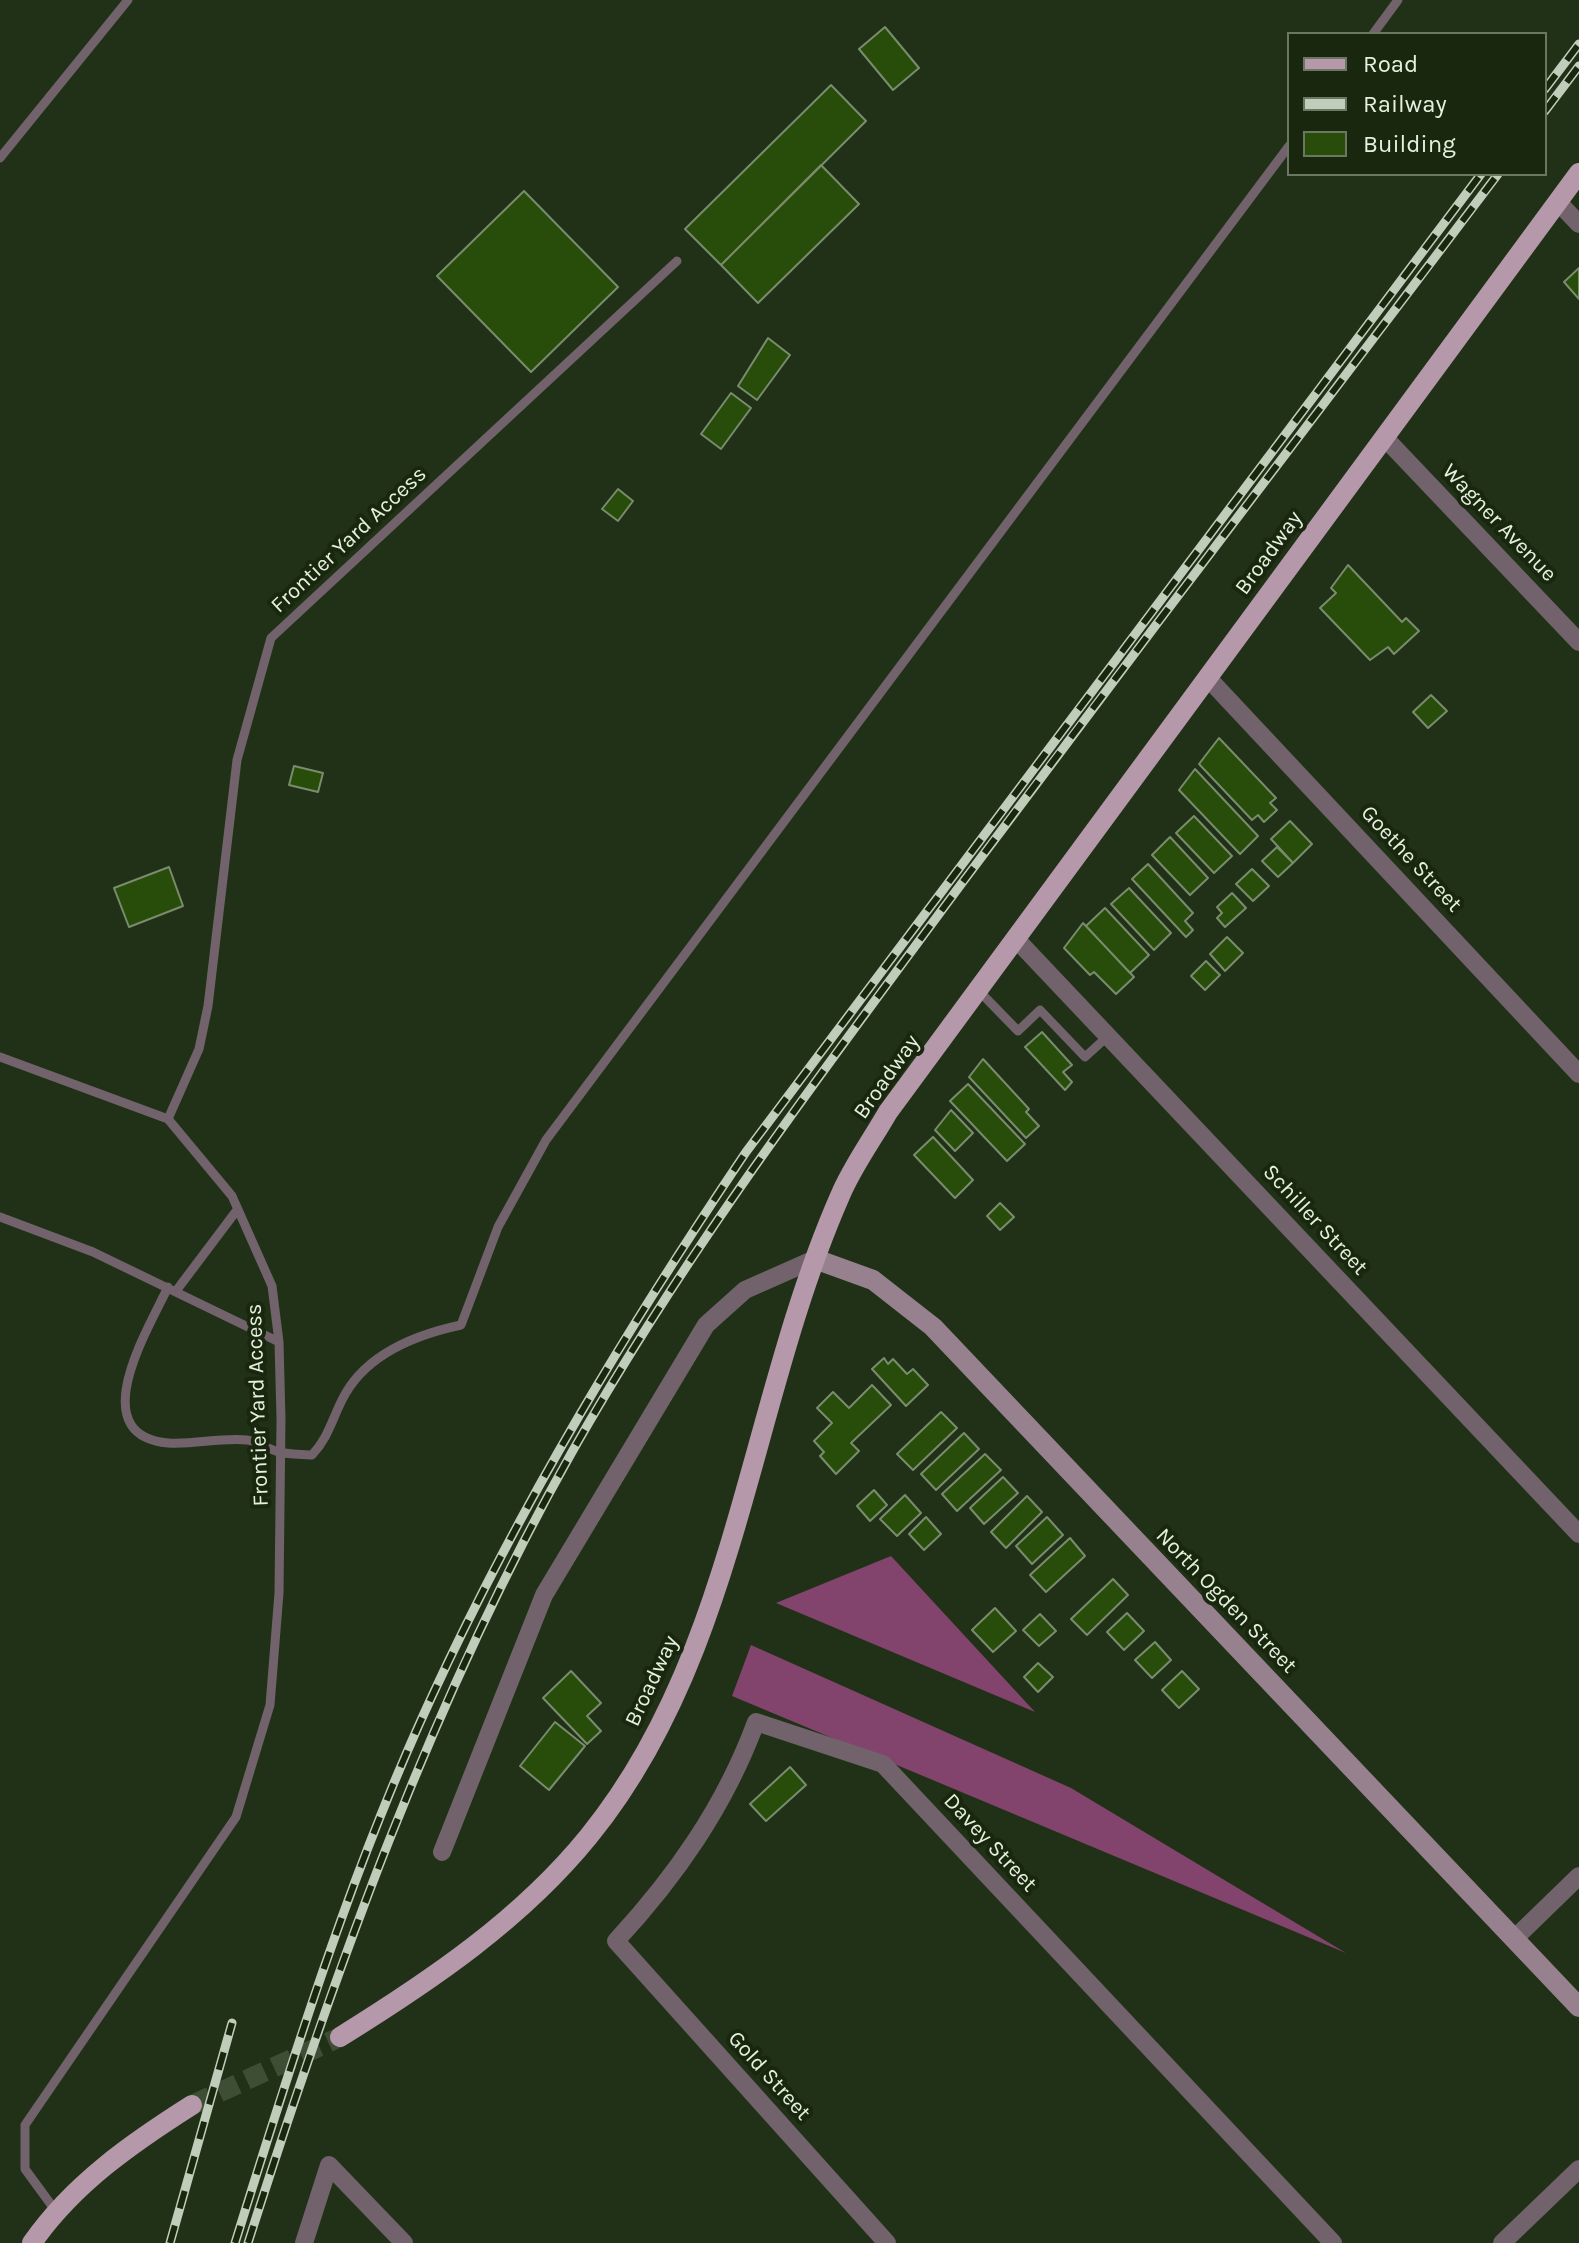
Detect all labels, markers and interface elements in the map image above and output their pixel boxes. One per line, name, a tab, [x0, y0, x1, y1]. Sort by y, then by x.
legend	[1287, 32, 1547, 176]
text: Road	[1363, 50, 1418, 78]
text: Railway	[1363, 90, 1447, 118]
text: Building	[1363, 130, 1456, 158]
street label: Wagner Avenue	[1436, 459, 1562, 587]
street label: Frontier Yard Access	[266, 461, 432, 619]
street label: Broadway	[1230, 506, 1308, 600]
street label: Goethe Street	[1355, 800, 1467, 918]
street label: Broadway	[848, 1030, 926, 1124]
street label: Schiller Street	[1257, 1159, 1373, 1281]
street label: Frontier Yard Access	[241, 1303, 275, 1507]
street label: North Ogden Street	[1150, 1523, 1302, 1679]
street label: Broadway	[620, 1631, 684, 1731]
street label: Davey Street	[938, 1788, 1042, 1898]
street label: Gold Street	[722, 2026, 816, 2126]

